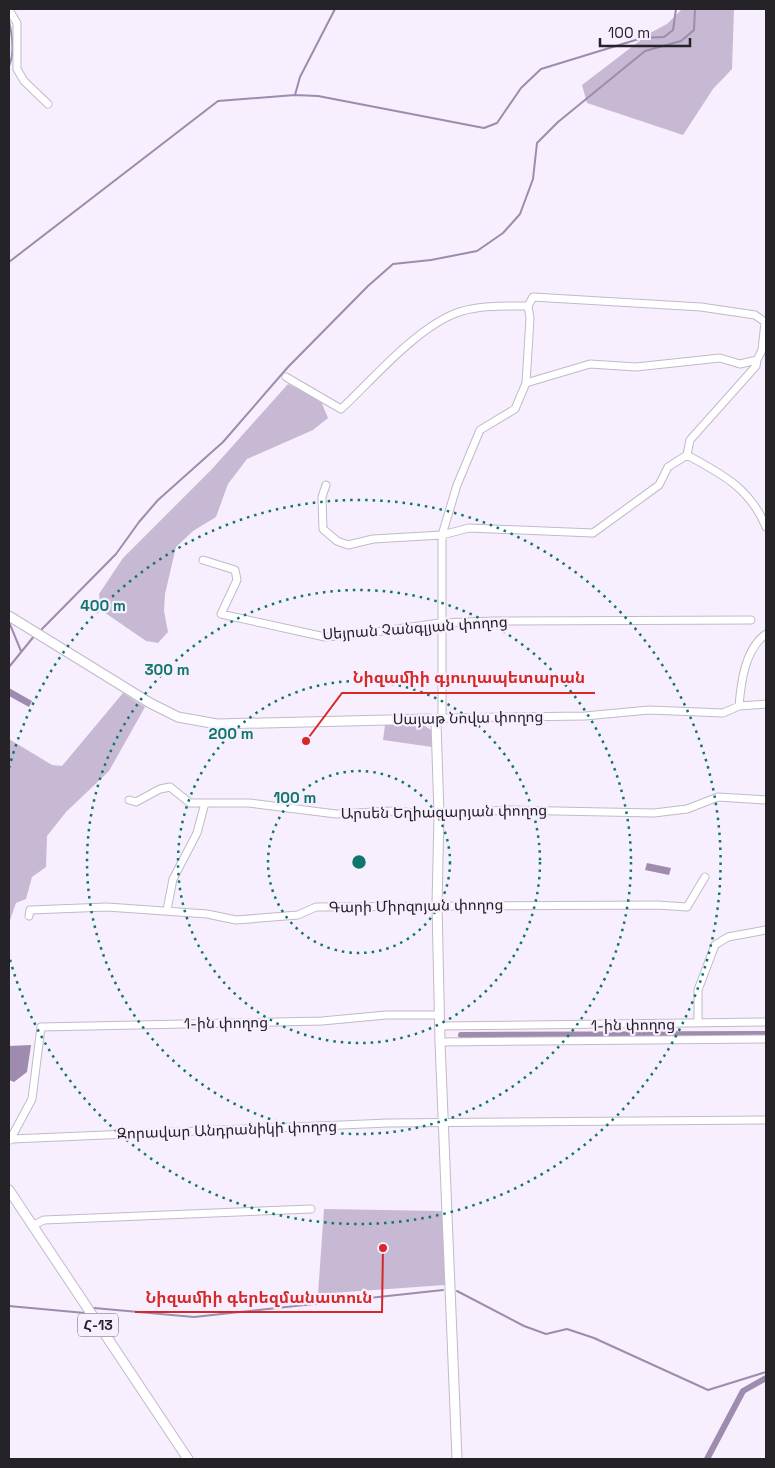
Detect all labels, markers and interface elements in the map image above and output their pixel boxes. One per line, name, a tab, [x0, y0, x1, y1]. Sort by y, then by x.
scale bar	[600, 15, 690, 47]
text: 100 m	[608, 23, 650, 42]
text: 400 m	[80, 596, 126, 615]
street label: Սեյրան Չանգլյան փողոց	[322, 612, 508, 643]
text: 300 m	[144, 660, 190, 679]
callout: Նիզամիի գյուղապետարան	[342, 662, 595, 693]
text: Նիզամիի գյուղապետարան	[353, 667, 585, 688]
street label: Սայաթ Նովա փողոց	[392, 707, 544, 728]
text: 200 m	[209, 724, 253, 743]
text: 100 m	[274, 788, 316, 807]
street label: Արսեն Եղիազարյան փողոց	[341, 800, 547, 823]
centre of rings	[350, 853, 368, 871]
street label: Գարի Միրզոյան փողոց	[329, 894, 503, 917]
street label: 1-ին փողոց	[184, 1012, 268, 1033]
street label: 1-ին փողոց	[591, 1014, 675, 1035]
street label: Զորավար Անդրանիկի փողոց	[117, 1116, 337, 1143]
callout: Նիզամիի գերեզմանատուն	[135, 1281, 382, 1312]
text: Նիզամիի գերեզմանատուն	[146, 1287, 372, 1308]
road number: Հ-13	[78, 1314, 118, 1336]

